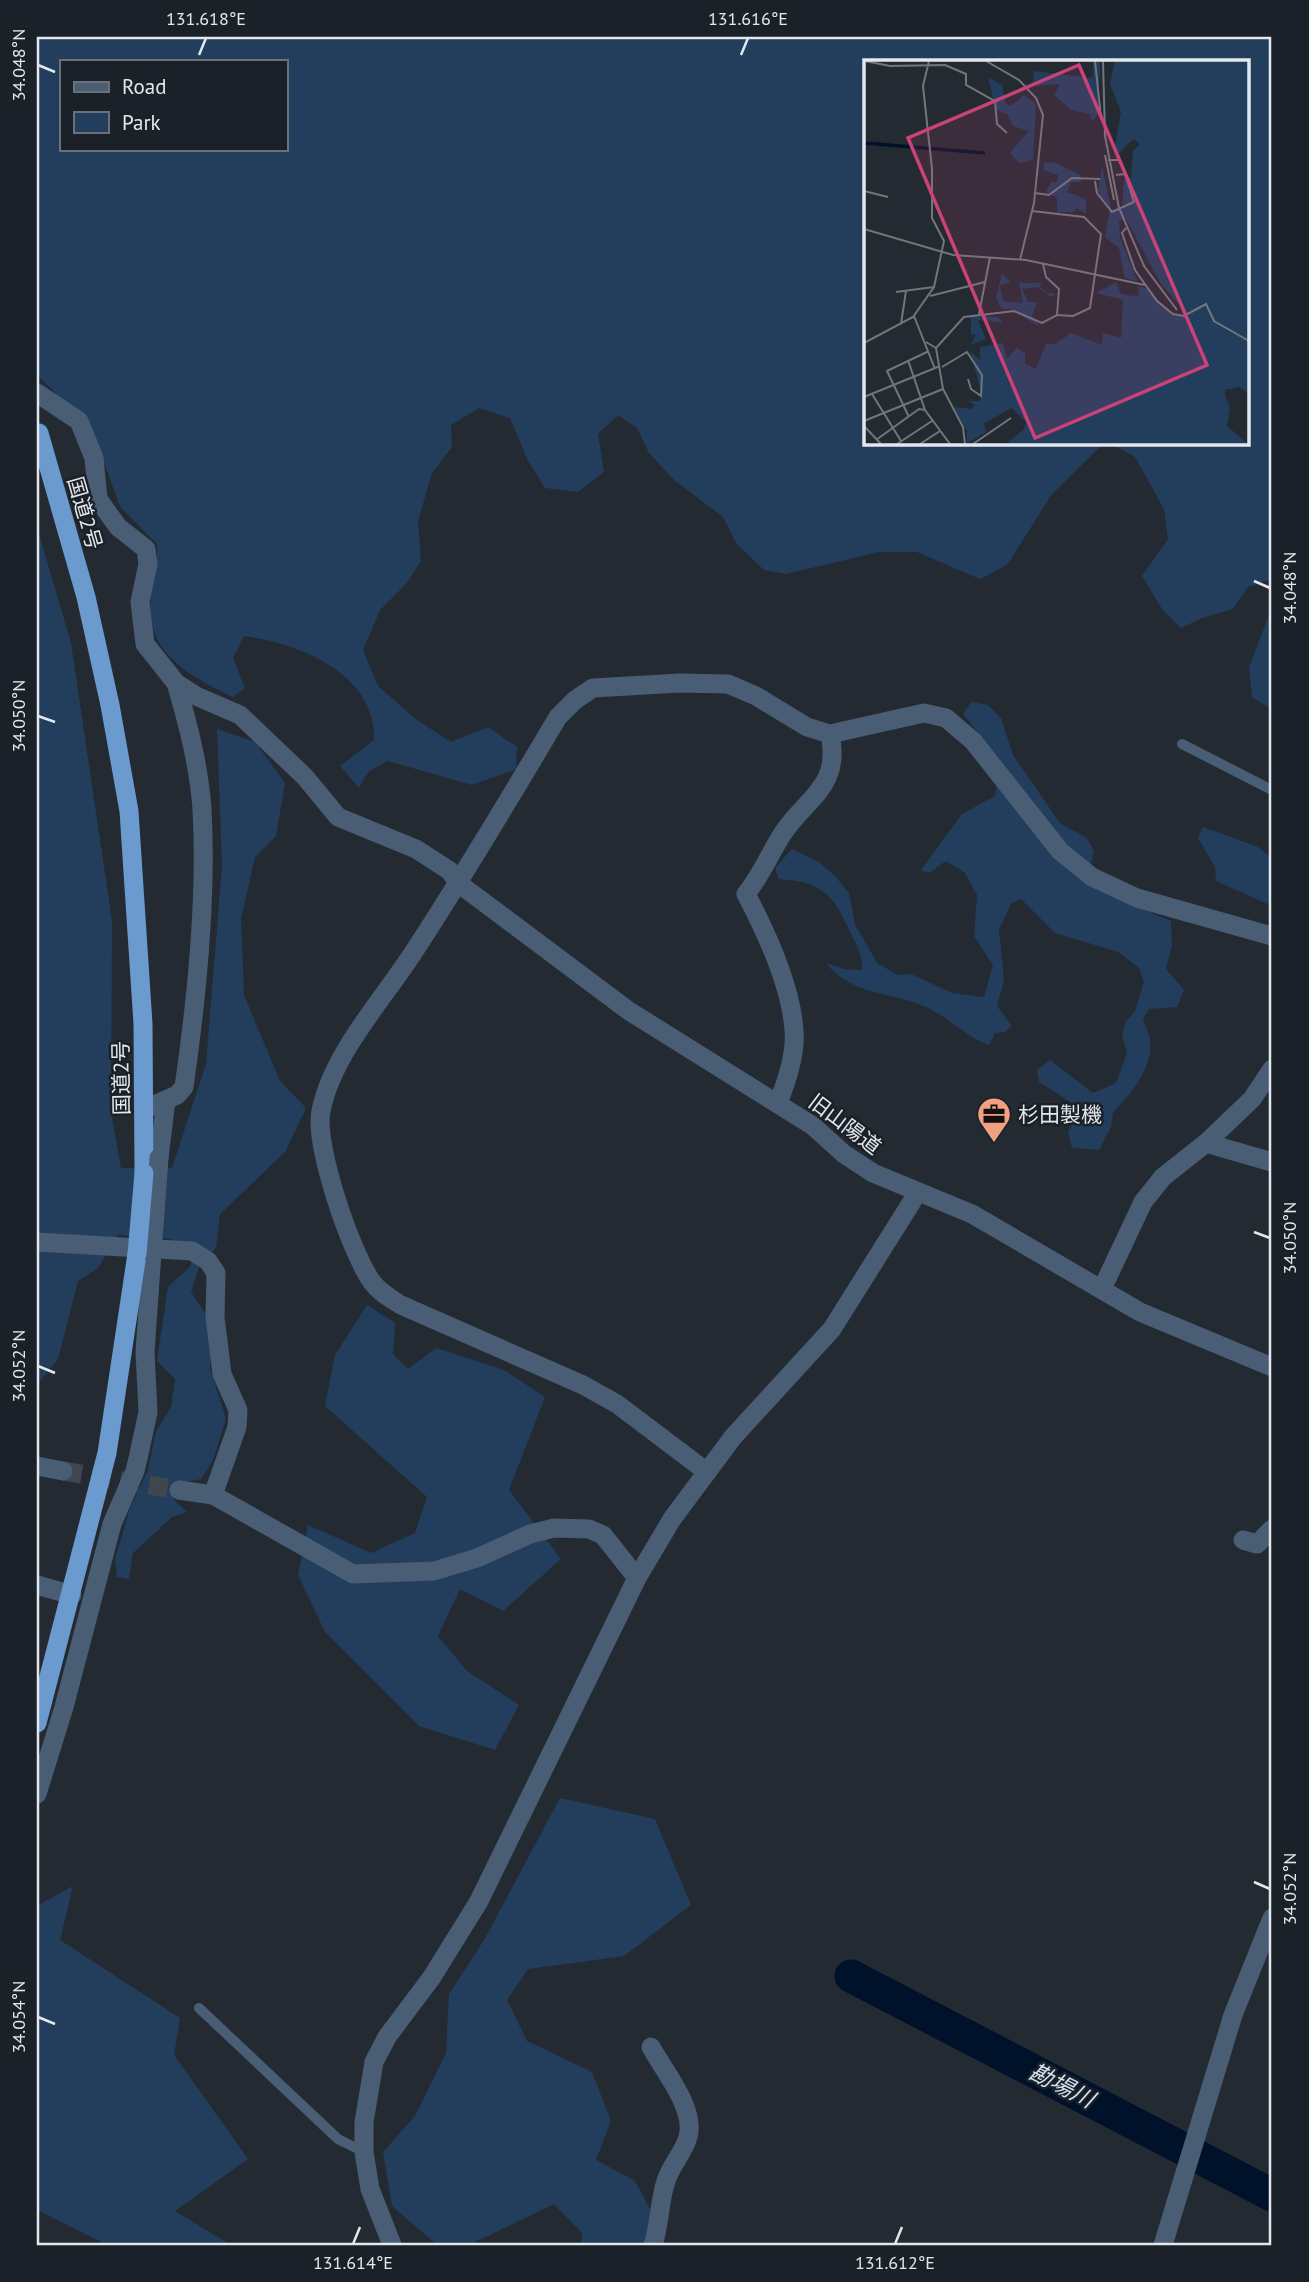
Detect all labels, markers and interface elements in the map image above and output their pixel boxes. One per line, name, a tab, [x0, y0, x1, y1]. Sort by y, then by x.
text: 131.618°E	[166, 7, 246, 30]
text: 131.616°E	[708, 7, 788, 30]
text: 34.048°N	[7, 29, 30, 101]
legend	[60, 60, 287, 150]
inset map	[864, 60, 1250, 444]
text: Road	[122, 73, 166, 100]
text: Park	[122, 109, 161, 136]
street label: 国道2号	[62, 473, 108, 553]
text: 34.048°N	[1278, 552, 1301, 624]
text: 34.050°N	[7, 680, 30, 752]
street label: 国道2号	[107, 1041, 135, 1115]
street label: 旧山陽道	[803, 1088, 887, 1160]
office icon: 杉田製機	[975, 1095, 1013, 1144]
place label: 杉田製機	[1018, 1101, 1102, 1128]
text: 34.050°N	[1278, 1202, 1301, 1274]
text: 34.052°N	[7, 1330, 30, 1402]
text: 34.052°N	[1278, 1853, 1301, 1925]
text: 34.054°N	[7, 1981, 30, 2053]
water label: 勘場川	[1025, 2056, 1102, 2115]
text: 131.614°E	[313, 2251, 393, 2274]
text: 131.612°E	[855, 2251, 935, 2274]

